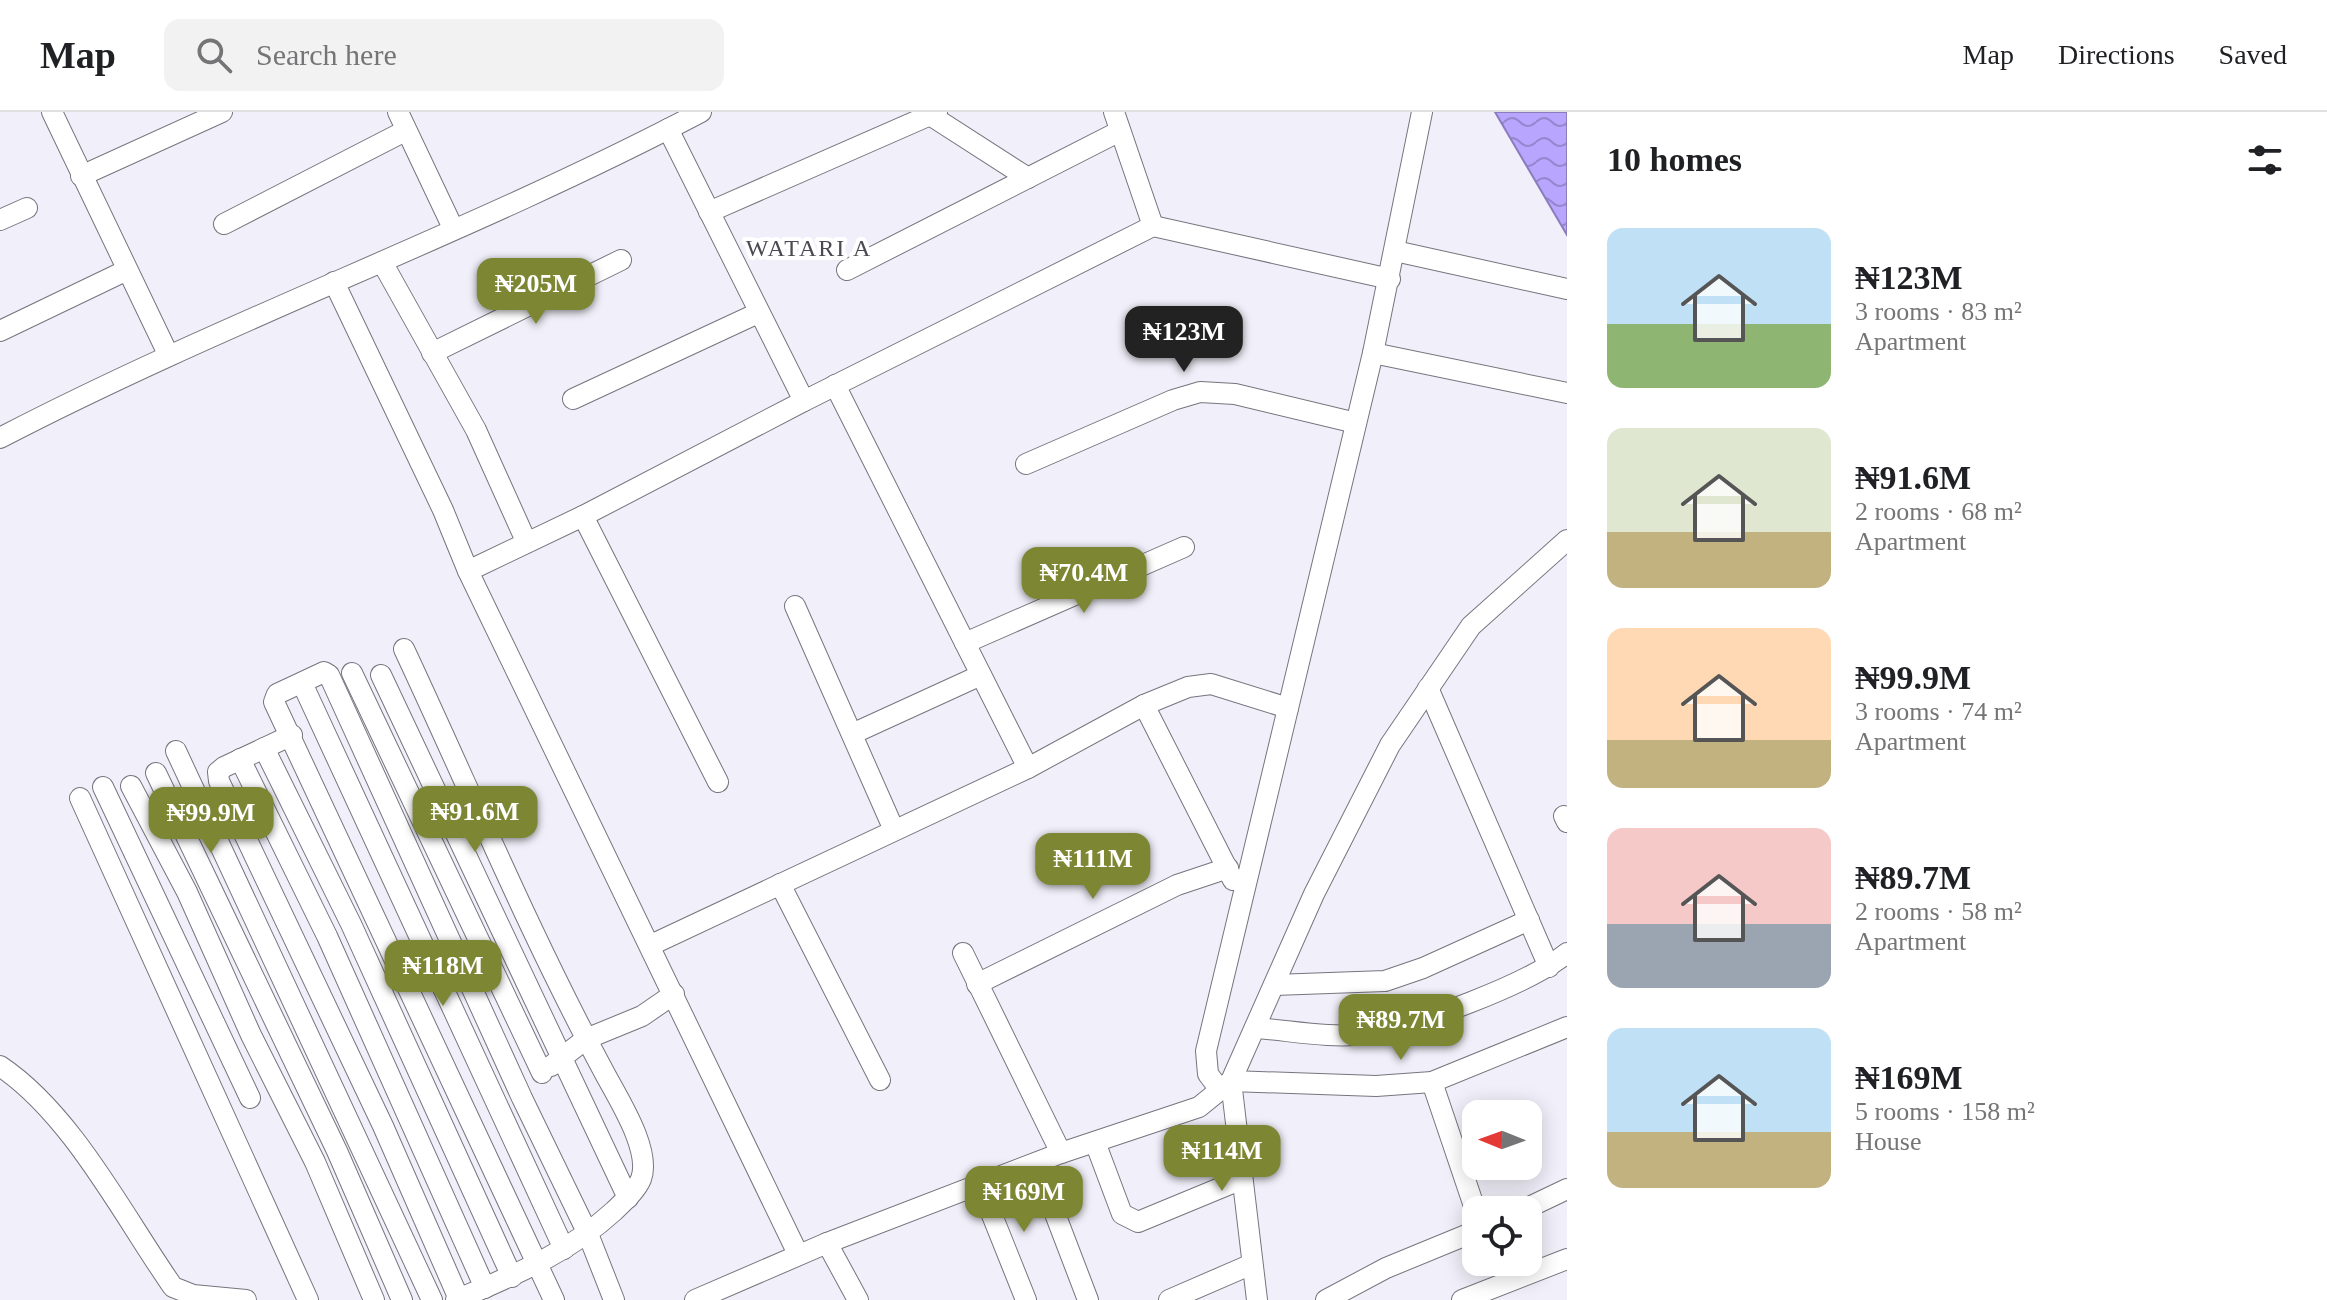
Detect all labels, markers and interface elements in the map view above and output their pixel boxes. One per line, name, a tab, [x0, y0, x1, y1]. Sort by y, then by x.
search box	[164, 19, 724, 91]
icon: search	[192, 33, 236, 77]
text: Map	[40, 34, 116, 76]
text: Search here	[256, 38, 397, 71]
text: Map	[1963, 39, 2014, 70]
text: Directions	[2058, 39, 2175, 70]
text: Saved	[2219, 39, 2287, 70]
icon: filters	[2243, 138, 2287, 182]
text: 10 homes	[1607, 141, 1742, 178]
district label: WATARI A	[746, 235, 872, 261]
pin: ₦205M	[480, 258, 592, 326]
text: ₦123M	[1855, 259, 1963, 296]
icon: home	[1671, 260, 1767, 356]
text: ₦205M	[495, 269, 577, 298]
text: 3 rooms · 83 m²	[1855, 297, 2022, 326]
pin: ₦123M	[1128, 306, 1240, 374]
text: ₦123M	[1143, 317, 1225, 346]
text: Apartment	[1855, 327, 1966, 356]
text: ₦91.6M	[1855, 459, 1971, 496]
icon: home	[1671, 460, 1767, 556]
text: 2 rooms · 68 m²	[1855, 497, 2022, 526]
text: Apartment	[1855, 527, 1966, 556]
pin: ₦70.4M	[1019, 547, 1149, 615]
text: ₦70.4M	[1040, 558, 1128, 587]
text: ₦99.9M	[1855, 659, 1971, 696]
icon: home	[1671, 660, 1767, 756]
text: 3 rooms · 74 m²	[1855, 697, 2022, 726]
text: Apartment	[1855, 727, 1966, 756]
pin: ₦91.6M	[410, 786, 540, 854]
pin: ₦99.9M	[146, 787, 276, 855]
text: ₦91.6M	[431, 797, 519, 826]
text: ₦99.9M	[167, 798, 255, 827]
pin: ₦111M	[1037, 833, 1149, 901]
text: ₦111M	[1053, 844, 1133, 873]
text: ₦89.7M	[1855, 859, 1971, 896]
icon: home	[1671, 860, 1767, 956]
text: 2 rooms · 58 m²	[1855, 897, 2022, 926]
text: Apartment	[1855, 927, 1966, 956]
pin: ₦118M	[387, 940, 499, 1008]
text: ₦118M	[403, 951, 483, 980]
pin: ₦89.7M	[1336, 994, 1466, 1062]
text: ₦89.7M	[1357, 1005, 1445, 1034]
text: ₦169M	[1855, 1059, 1963, 1096]
icon: home	[1671, 1060, 1767, 1156]
text: 5 rooms · 158 m²	[1855, 1097, 2035, 1126]
north arrow	[1462, 1100, 1542, 1180]
map controls	[1462, 1100, 1542, 1276]
pin: ₦114M	[1166, 1125, 1278, 1193]
text: House	[1855, 1127, 1921, 1156]
text: ₦114M	[1182, 1136, 1262, 1165]
pin: ₦169M	[968, 1166, 1080, 1234]
text: ₦169M	[983, 1177, 1065, 1206]
button: locate	[1462, 1196, 1542, 1276]

